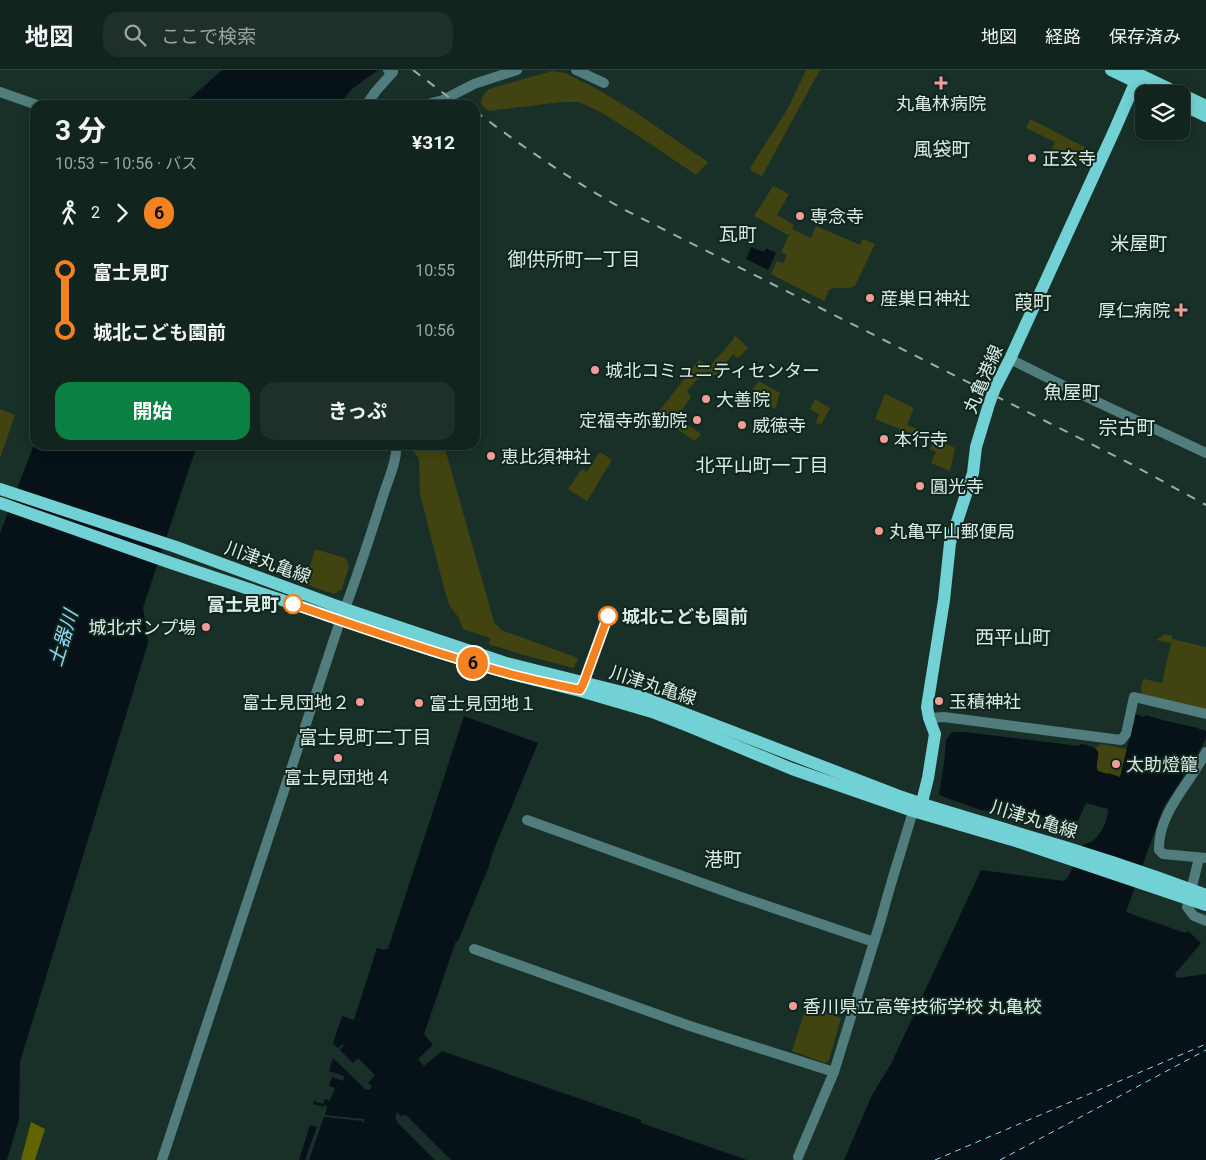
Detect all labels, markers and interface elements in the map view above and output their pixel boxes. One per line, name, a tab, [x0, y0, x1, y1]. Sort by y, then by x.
search box	[103, 12, 453, 57]
icon: search	[121, 21, 149, 49]
text: 地図	[25, 23, 73, 51]
text: ここで検索	[161, 25, 256, 48]
text: 地図	[981, 26, 1017, 47]
text: 経路	[1045, 26, 1081, 47]
text: 保存済み	[1109, 26, 1181, 47]
marker: 丸亀林病院	[934, 76, 948, 90]
map controls	[1135, 85, 1190, 140]
button: layers	[1135, 85, 1190, 140]
place label: 丸亀林病院	[896, 93, 986, 114]
text: 3 分	[55, 114, 106, 147]
text: ¥312	[412, 131, 455, 154]
district label: 風袋町	[913, 138, 971, 161]
place label: 正玄寺	[1042, 148, 1096, 169]
marker: 正玄寺	[1026, 152, 1038, 164]
text: 10:53 – 10:56 · バス	[55, 154, 197, 173]
icon: walk	[55, 199, 83, 227]
icon: forward	[108, 199, 136, 227]
text: 6	[154, 202, 164, 223]
text: 2	[91, 203, 100, 222]
place label: 専念寺	[810, 206, 864, 227]
marker: 専念寺	[794, 210, 806, 222]
district label: 瓦町	[719, 223, 757, 246]
district label: 米屋町	[1110, 232, 1168, 255]
district label: 御供所町一丁目	[507, 248, 641, 271]
text: 富士見町	[93, 261, 169, 284]
text: 10:55	[415, 261, 455, 280]
place label: 産巣日神社	[880, 288, 970, 309]
district label: 葭町	[1014, 291, 1052, 314]
marker: 産巣日神社	[864, 292, 876, 304]
place label: 厚仁病院	[1098, 300, 1170, 321]
marker: 厚仁病院	[1174, 303, 1188, 317]
text: 城北こども園前	[93, 321, 226, 344]
text: 10:56	[415, 321, 455, 340]
street label: 丸亀港線	[959, 342, 1007, 416]
place label: 城北コミュニティセンター	[605, 360, 820, 381]
marker: 城北コミュニティセンター	[589, 364, 601, 376]
district label: 魚屋町	[1043, 381, 1101, 404]
button: 開始	[55, 382, 250, 440]
button: きっぷ	[260, 382, 455, 440]
place label: 大善院	[716, 389, 770, 410]
marker: 大善院	[700, 393, 712, 405]
place label: 定福寺弥勤院	[579, 410, 687, 431]
marker: 定福寺弥勤院	[691, 414, 703, 426]
place label: 威徳寺	[752, 415, 806, 436]
district label: 宗古町	[1098, 416, 1156, 439]
marker: 威徳寺	[736, 419, 748, 431]
place label: 本行寺	[894, 429, 948, 450]
marker: 本行寺	[878, 433, 890, 445]
place label: 恵比須神社	[501, 446, 591, 467]
marker: 恵比須神社	[485, 450, 497, 462]
district label: 北平山町一丁目	[695, 454, 829, 477]
place label: 圓光寺	[930, 476, 984, 497]
marker: 圓光寺	[914, 480, 926, 492]
place label: 丸亀平山郵便局	[889, 521, 1015, 542]
marker: 丸亀平山郵便局	[873, 525, 885, 537]
street label: 川津丸亀線	[222, 537, 314, 587]
place label: 富士見町	[207, 594, 279, 615]
marker: 富士見町	[283, 594, 303, 614]
water label: 土器川	[44, 605, 83, 669]
marker: 城北こども園前	[598, 606, 618, 626]
place label: 城北こども園前	[622, 606, 748, 627]
place label: 城北ポンプ場	[89, 617, 196, 638]
marker: 城北ポンプ場	[200, 621, 212, 633]
district label: 西平山町	[975, 626, 1051, 649]
line badge: 6	[457, 647, 489, 679]
text: 6	[468, 652, 478, 673]
street label: 川津丸亀線	[607, 661, 699, 709]
place label: 玉積神社	[949, 691, 1021, 712]
place label: 富士見団地２	[242, 692, 350, 713]
place label: 富士見団地１	[429, 693, 537, 714]
marker: 玉積神社	[933, 695, 945, 707]
marker: 富士見団地２	[354, 696, 366, 708]
marker: 富士見団地１	[413, 697, 425, 709]
district label: 富士見町二丁目	[298, 726, 432, 749]
marker: 富士見団地４	[332, 752, 344, 764]
place label: 太助燈籠	[1126, 754, 1198, 775]
marker: 太助燈籠	[1110, 758, 1122, 770]
place label: 富士見団地４	[284, 767, 392, 788]
street label: 川津丸亀線	[988, 796, 1080, 842]
district label: 港町	[704, 848, 742, 871]
place label: 香川県立高等技術学校 丸亀校	[803, 996, 1041, 1017]
marker: 香川県立高等技術学校 丸亀校	[787, 1000, 799, 1012]

